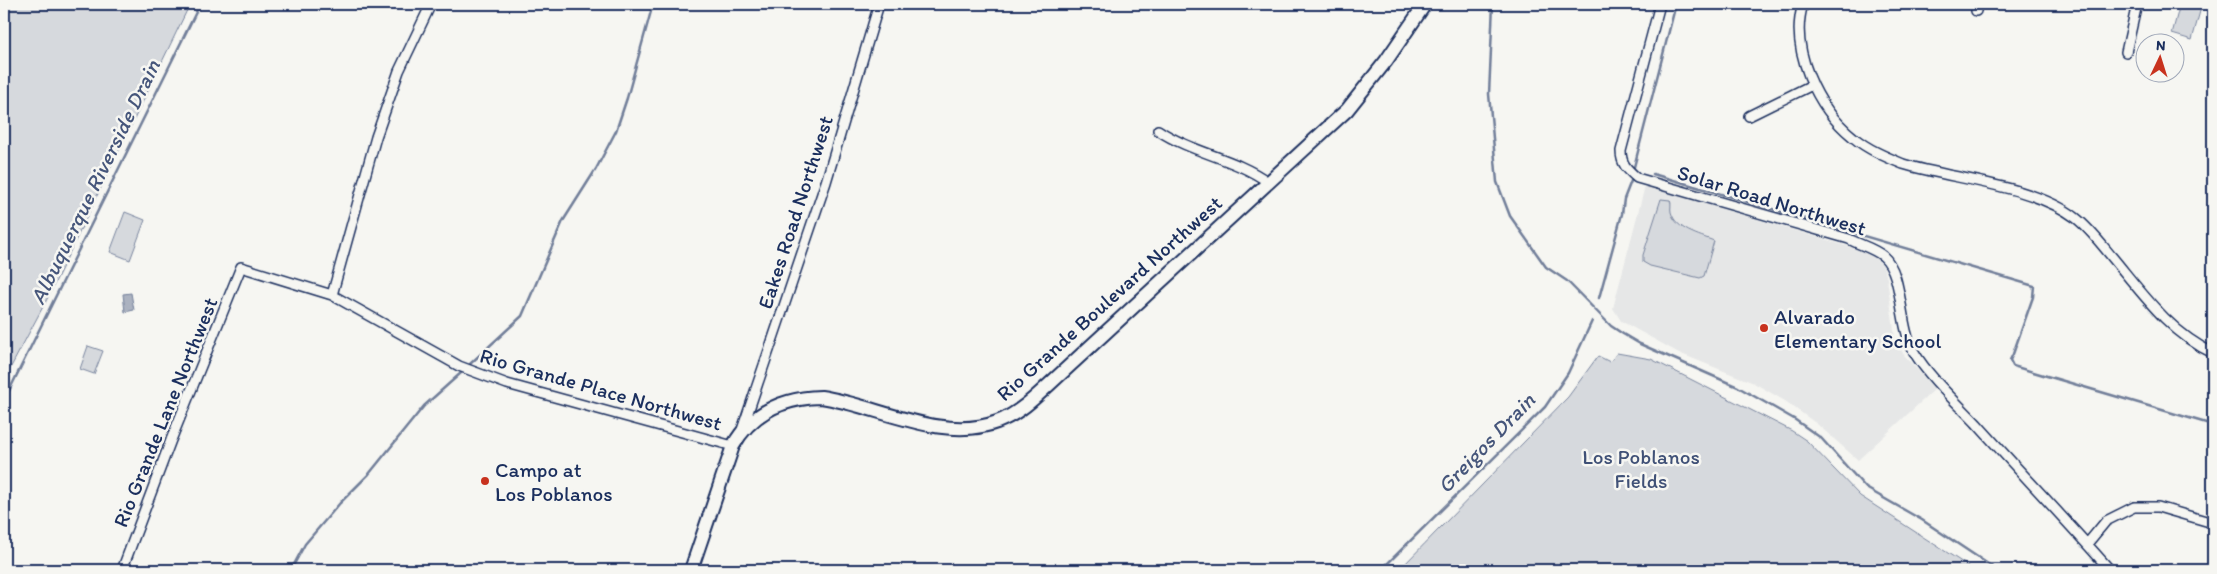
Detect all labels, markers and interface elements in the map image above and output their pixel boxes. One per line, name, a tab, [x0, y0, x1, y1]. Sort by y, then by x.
north arrow	[2134, 32, 2184, 82]
text: N	[2156, 37, 2166, 54]
water label: Albuquerque Riverside Drain	[24, 55, 166, 309]
street label: Eakes Road Northwest	[752, 112, 838, 312]
street label: Solar Road Northwest	[1675, 159, 1870, 241]
street label: Rio Grande Boulevard Northwest	[991, 190, 1227, 406]
street label: Rio Grande Lane Northwest	[107, 293, 223, 531]
place label: Alvarado Elementary School	[1774, 304, 1942, 353]
marker: Alvarado Elementary School	[1758, 322, 1770, 334]
street label: Rio Grande Place Northwest	[477, 342, 725, 436]
water label: Greigos Drain	[1431, 387, 1541, 499]
park label: Los Poblanos Fields	[1582, 444, 1700, 493]
place label: Campo at Los Poblanos	[495, 457, 613, 506]
marker: Campo at Los Poblanos	[479, 475, 491, 487]

